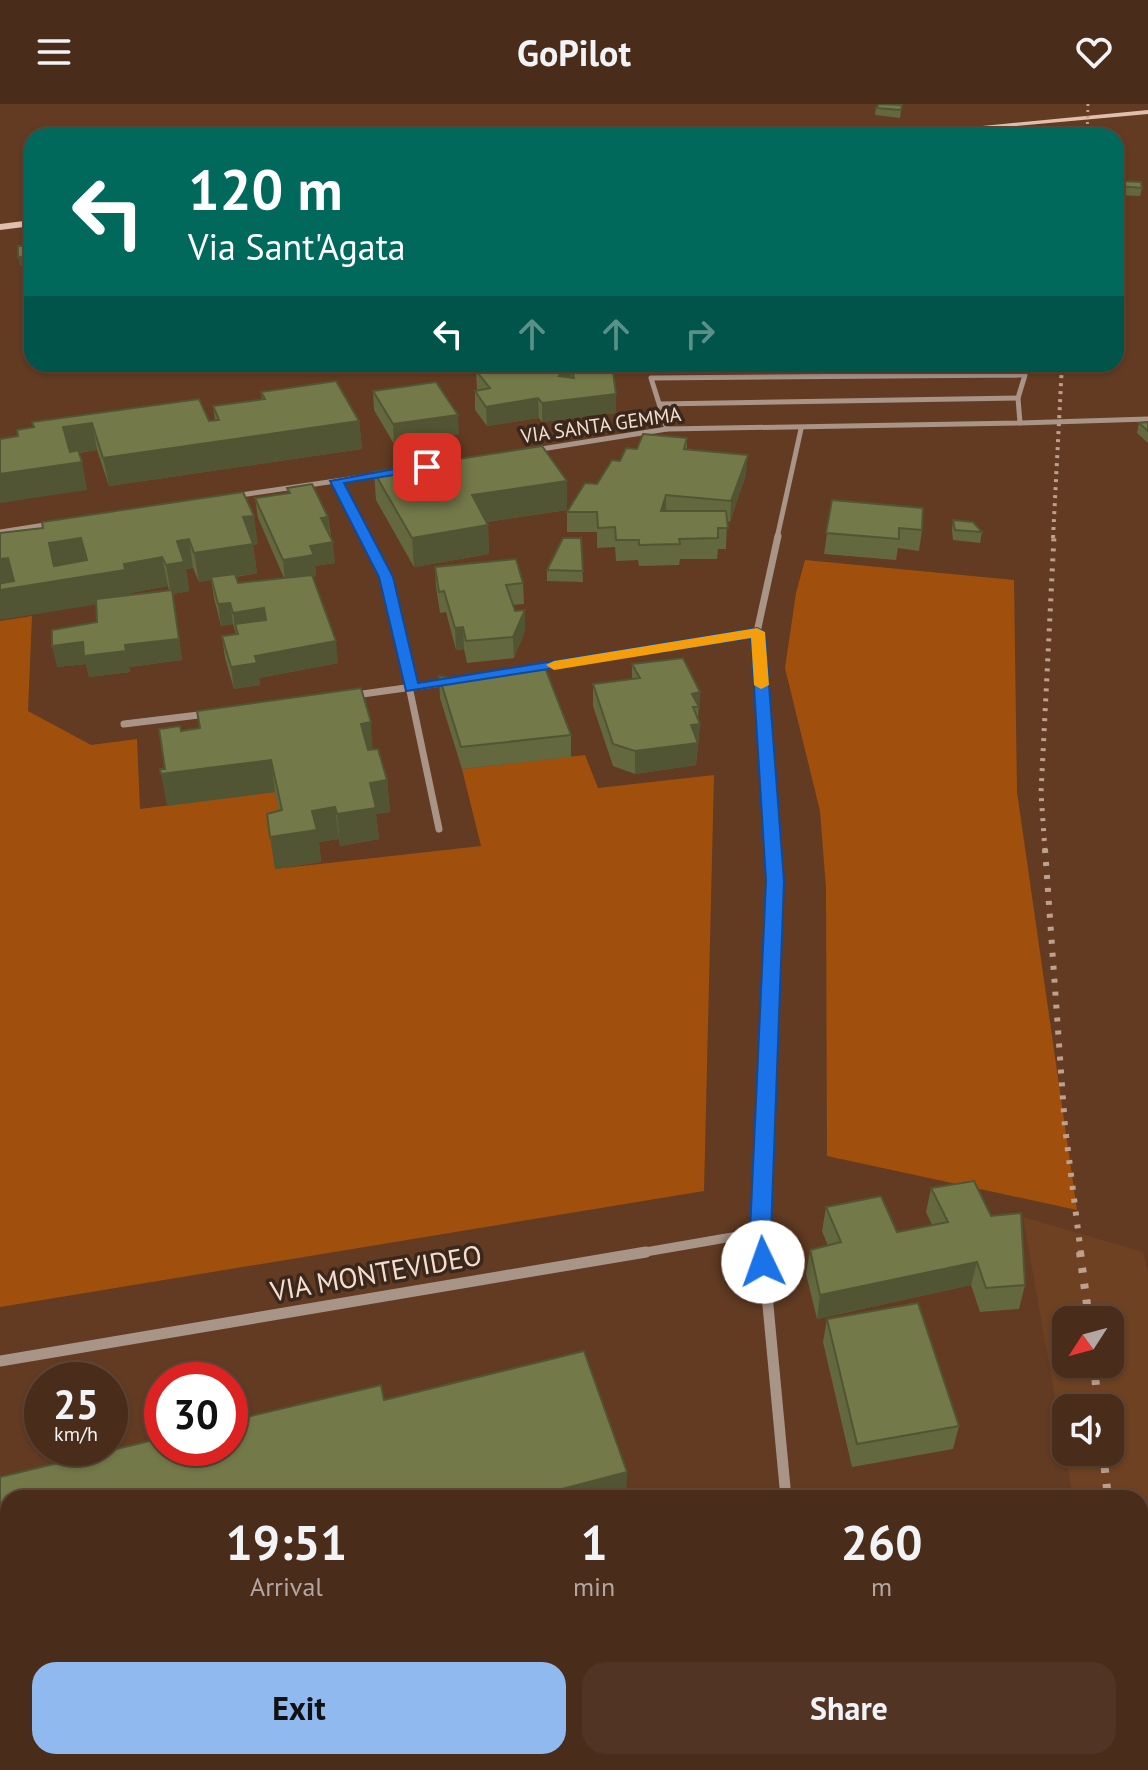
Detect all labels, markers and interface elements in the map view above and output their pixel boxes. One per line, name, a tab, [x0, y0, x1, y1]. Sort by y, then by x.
text: GoPilot	[517, 29, 631, 76]
icon: menu	[32, 30, 76, 74]
icon: heart	[1072, 30, 1116, 74]
text: 120 m	[188, 153, 343, 225]
icon: left	[56, 160, 160, 264]
text: Via Sant'Agata	[188, 223, 406, 270]
icon: left	[426, 312, 470, 356]
icon: ahead	[510, 312, 554, 356]
icon: ahead	[594, 312, 638, 356]
icon: right	[678, 312, 722, 356]
street label: VIA SANTA GEMMA	[518, 401, 683, 449]
pin	[393, 433, 461, 501]
icon: arrive	[405, 445, 449, 489]
position arrow	[721, 1220, 805, 1304]
street label: VIA MONTEVIDEO	[266, 1236, 484, 1309]
north arrow	[1052, 1306, 1124, 1378]
map controls	[1052, 1306, 1124, 1466]
speed limit sign: 30	[144, 1362, 248, 1466]
text: 25	[53, 1378, 99, 1430]
button: sound	[1052, 1394, 1124, 1466]
text: km/h	[54, 1421, 98, 1447]
text: 19:51	[226, 1511, 347, 1573]
text: 1	[580, 1511, 608, 1573]
text: 260	[841, 1511, 922, 1573]
text: Arrival	[250, 1570, 323, 1603]
text: min	[573, 1570, 615, 1603]
text: m	[871, 1570, 892, 1603]
button: Exit	[32, 1662, 566, 1754]
button: Share	[582, 1662, 1116, 1754]

